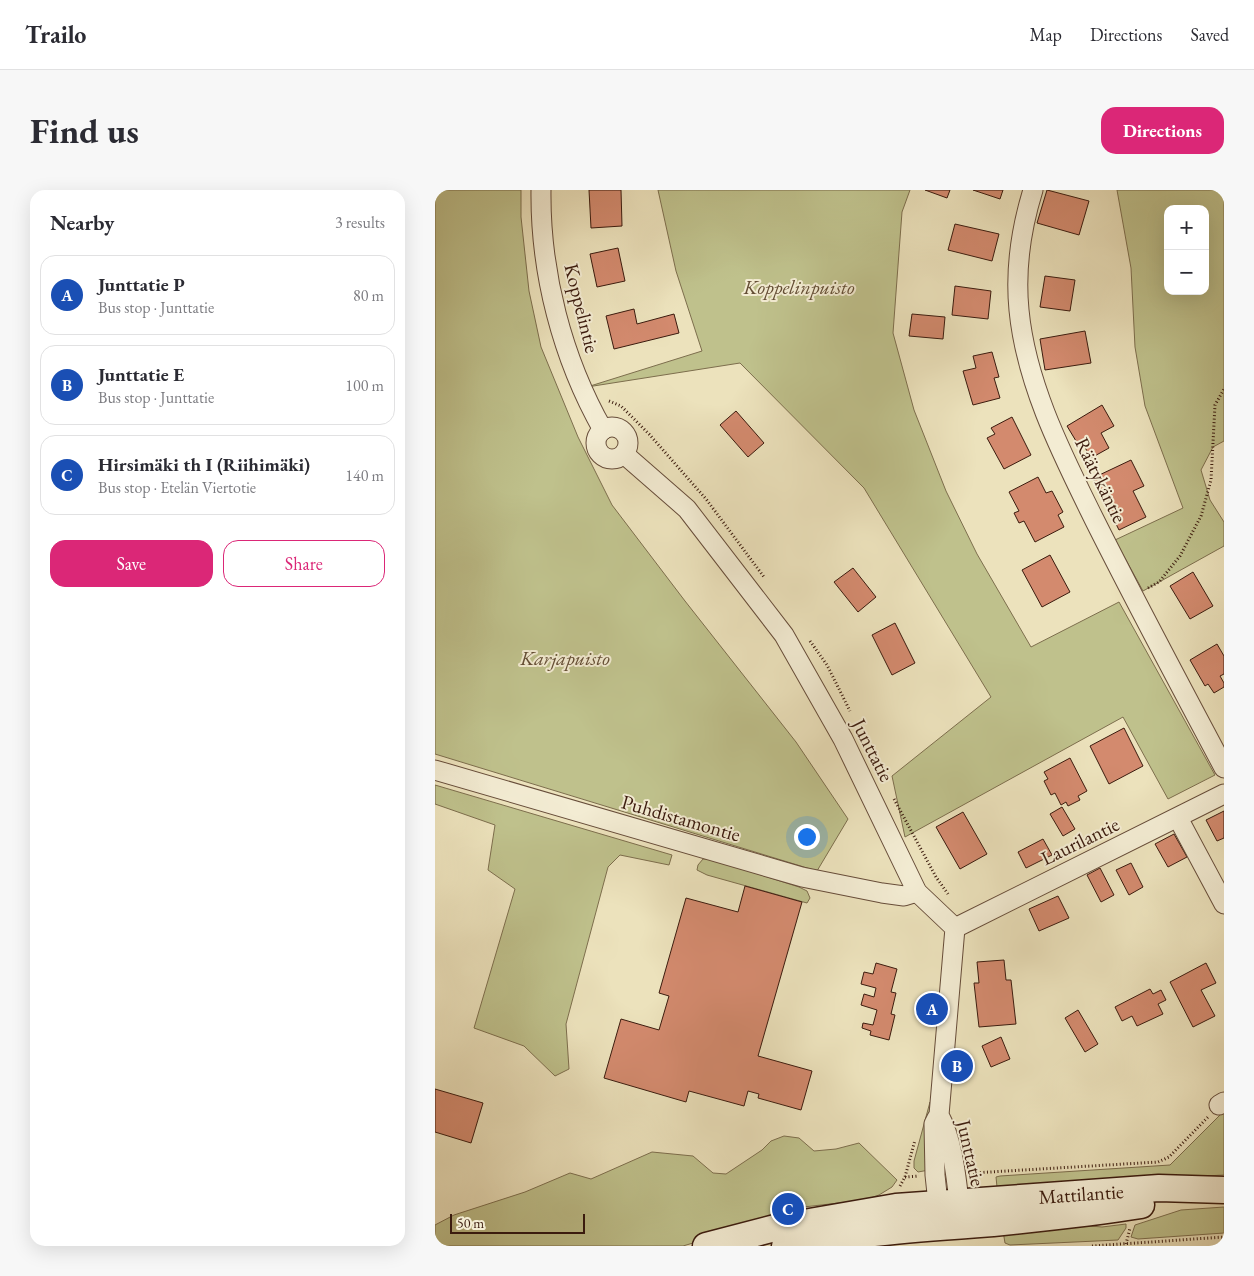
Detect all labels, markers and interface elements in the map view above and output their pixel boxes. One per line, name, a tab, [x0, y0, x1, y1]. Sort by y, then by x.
text: Trailo	[25, 19, 86, 50]
text: Map	[1030, 23, 1062, 46]
text: Directions	[1090, 23, 1162, 46]
text: Saved	[1190, 23, 1229, 46]
button: Directions	[1101, 107, 1224, 154]
text: Find us	[30, 108, 139, 153]
map controls	[1164, 205, 1209, 295]
button: +	[1164, 205, 1209, 250]
text: Nearby	[50, 209, 114, 236]
text: 3 results	[335, 212, 385, 233]
button: −	[1164, 250, 1209, 295]
street label: Koppelintie	[558, 261, 606, 356]
text: Junttatie P	[98, 272, 185, 297]
park label: Koppelinpuisto	[742, 274, 855, 300]
text: A	[61, 285, 73, 306]
text: 80 m	[353, 285, 384, 306]
text: Bus stop · Junttatie	[98, 297, 214, 318]
text: Junttatie E	[98, 362, 184, 387]
text: B	[62, 375, 72, 396]
text: 100 m	[345, 375, 384, 396]
text: Bus stop · Junttatie	[98, 387, 214, 408]
street label: Räätykäntie	[1069, 433, 1133, 527]
text: Hirsimäki th I (Riihimäki)	[98, 452, 310, 477]
text: C	[61, 465, 73, 486]
text: 140 m	[345, 465, 384, 486]
text: Bus stop · Etelän Viertotie	[98, 477, 256, 498]
button: Save	[50, 540, 213, 587]
button: Share	[223, 540, 385, 587]
park label: Karjapuisto	[519, 645, 610, 671]
street label: Junttatie	[845, 712, 900, 786]
street label: Puhdistamontie	[618, 789, 744, 847]
street label: Laurilantie	[1037, 811, 1124, 871]
your location	[794, 824, 820, 850]
pin: A	[916, 990, 948, 1028]
pin: B	[941, 1047, 973, 1085]
street label: Junttatie	[950, 1115, 991, 1189]
street label: Mattilantie	[1038, 1178, 1125, 1210]
pin: C	[772, 1190, 804, 1228]
scale bar	[450, 1211, 585, 1234]
text: 50 m	[457, 1214, 484, 1232]

